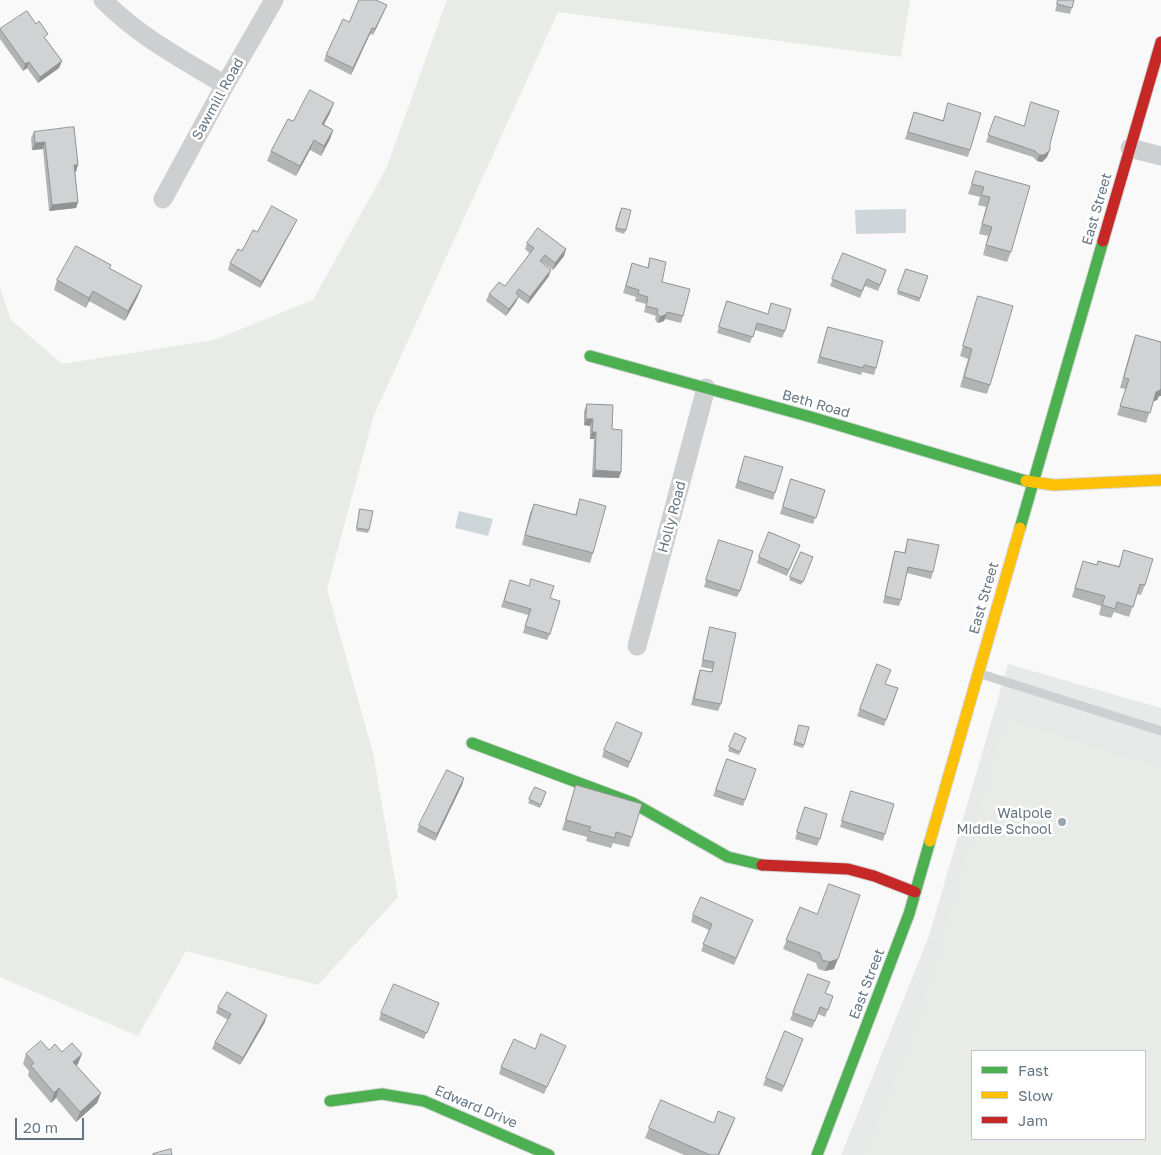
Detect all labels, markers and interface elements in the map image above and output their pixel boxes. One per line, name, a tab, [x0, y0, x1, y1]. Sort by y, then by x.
street label: Sawmill Road	[189, 55, 247, 143]
street label: East Street	[1079, 171, 1115, 247]
street label: Beth Road	[780, 386, 852, 422]
street label: Holly Road	[654, 479, 690, 555]
street label: East Street	[966, 560, 1002, 636]
place label: Walpole Middle School	[957, 806, 1052, 839]
marker: Walpole Middle School	[1056, 816, 1068, 828]
street label: East Street	[846, 946, 888, 1022]
legend	[971, 1050, 1146, 1140]
text: Fast	[1018, 1061, 1049, 1079]
street label: Edward Drive	[432, 1082, 520, 1132]
text: Slow	[1018, 1086, 1053, 1104]
scale bar	[18, 1108, 86, 1140]
text: Jam	[1018, 1111, 1048, 1129]
text: 20 m	[23, 1118, 58, 1136]

